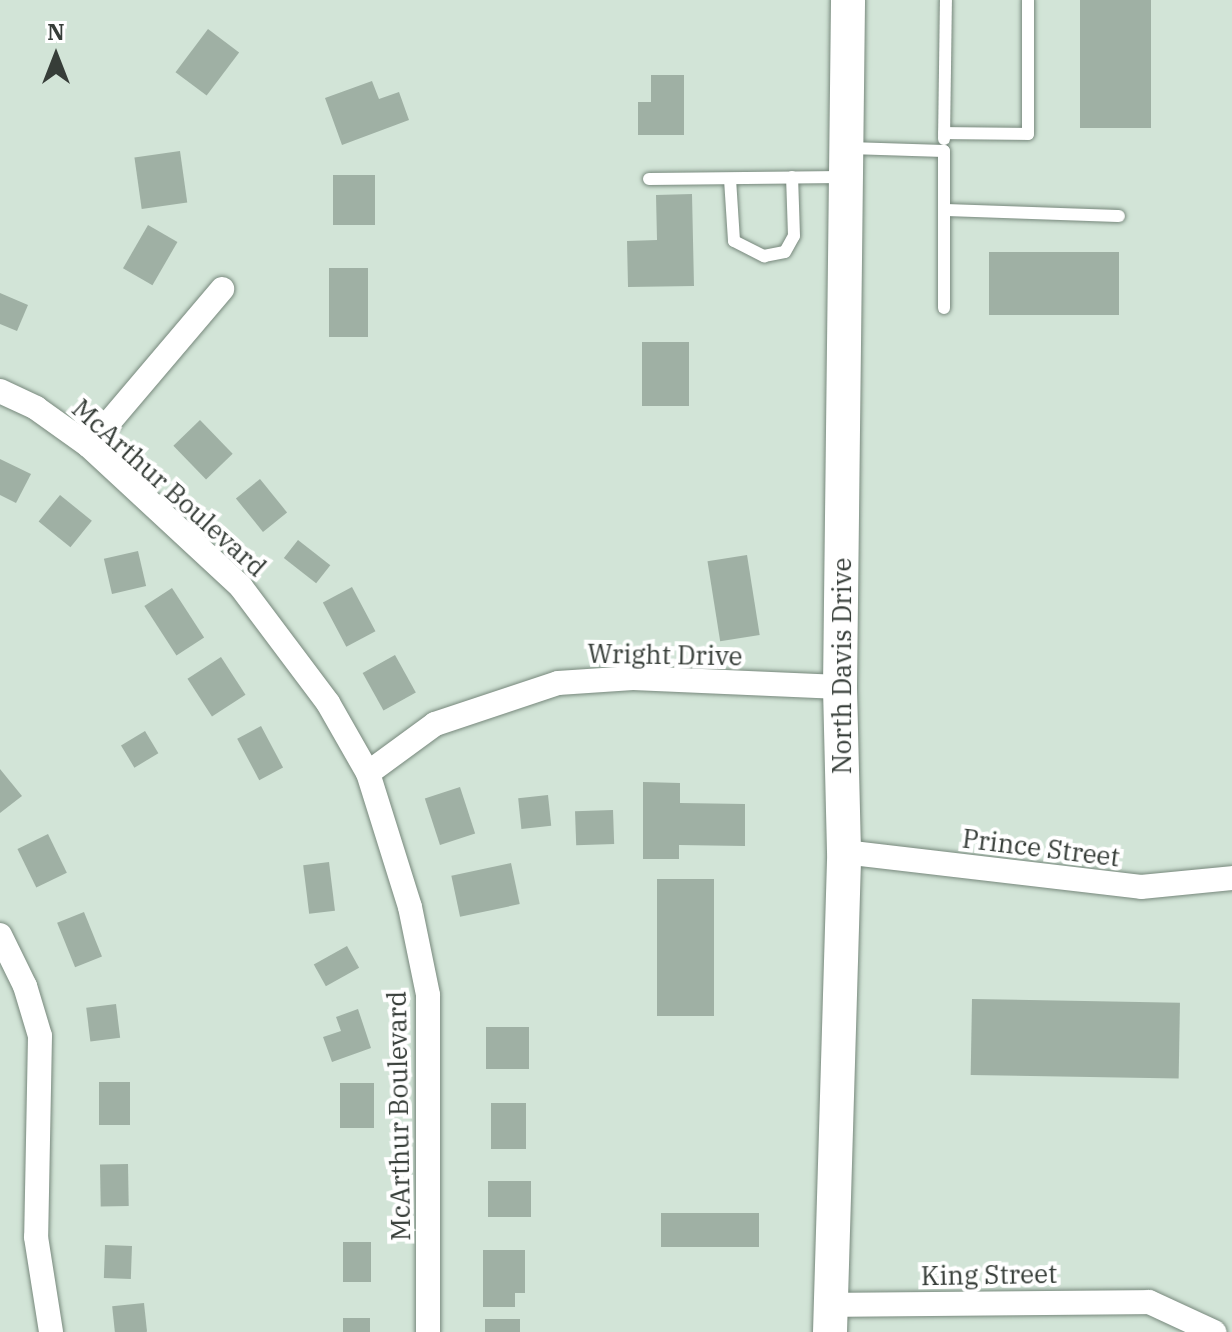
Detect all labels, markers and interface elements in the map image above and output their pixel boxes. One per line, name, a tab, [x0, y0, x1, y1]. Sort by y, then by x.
north arrow	[16, 16, 96, 96]
text: N	[47, 17, 65, 46]
street label: McArthur Boulevard	[66, 393, 272, 583]
street label: North Davis Drive	[826, 558, 858, 774]
street label: Wright Drive	[587, 638, 743, 672]
street label: Prince Street	[960, 823, 1122, 873]
street label: McArthur Boulevard	[381, 991, 417, 1241]
street label: King Street	[921, 1258, 1057, 1292]

